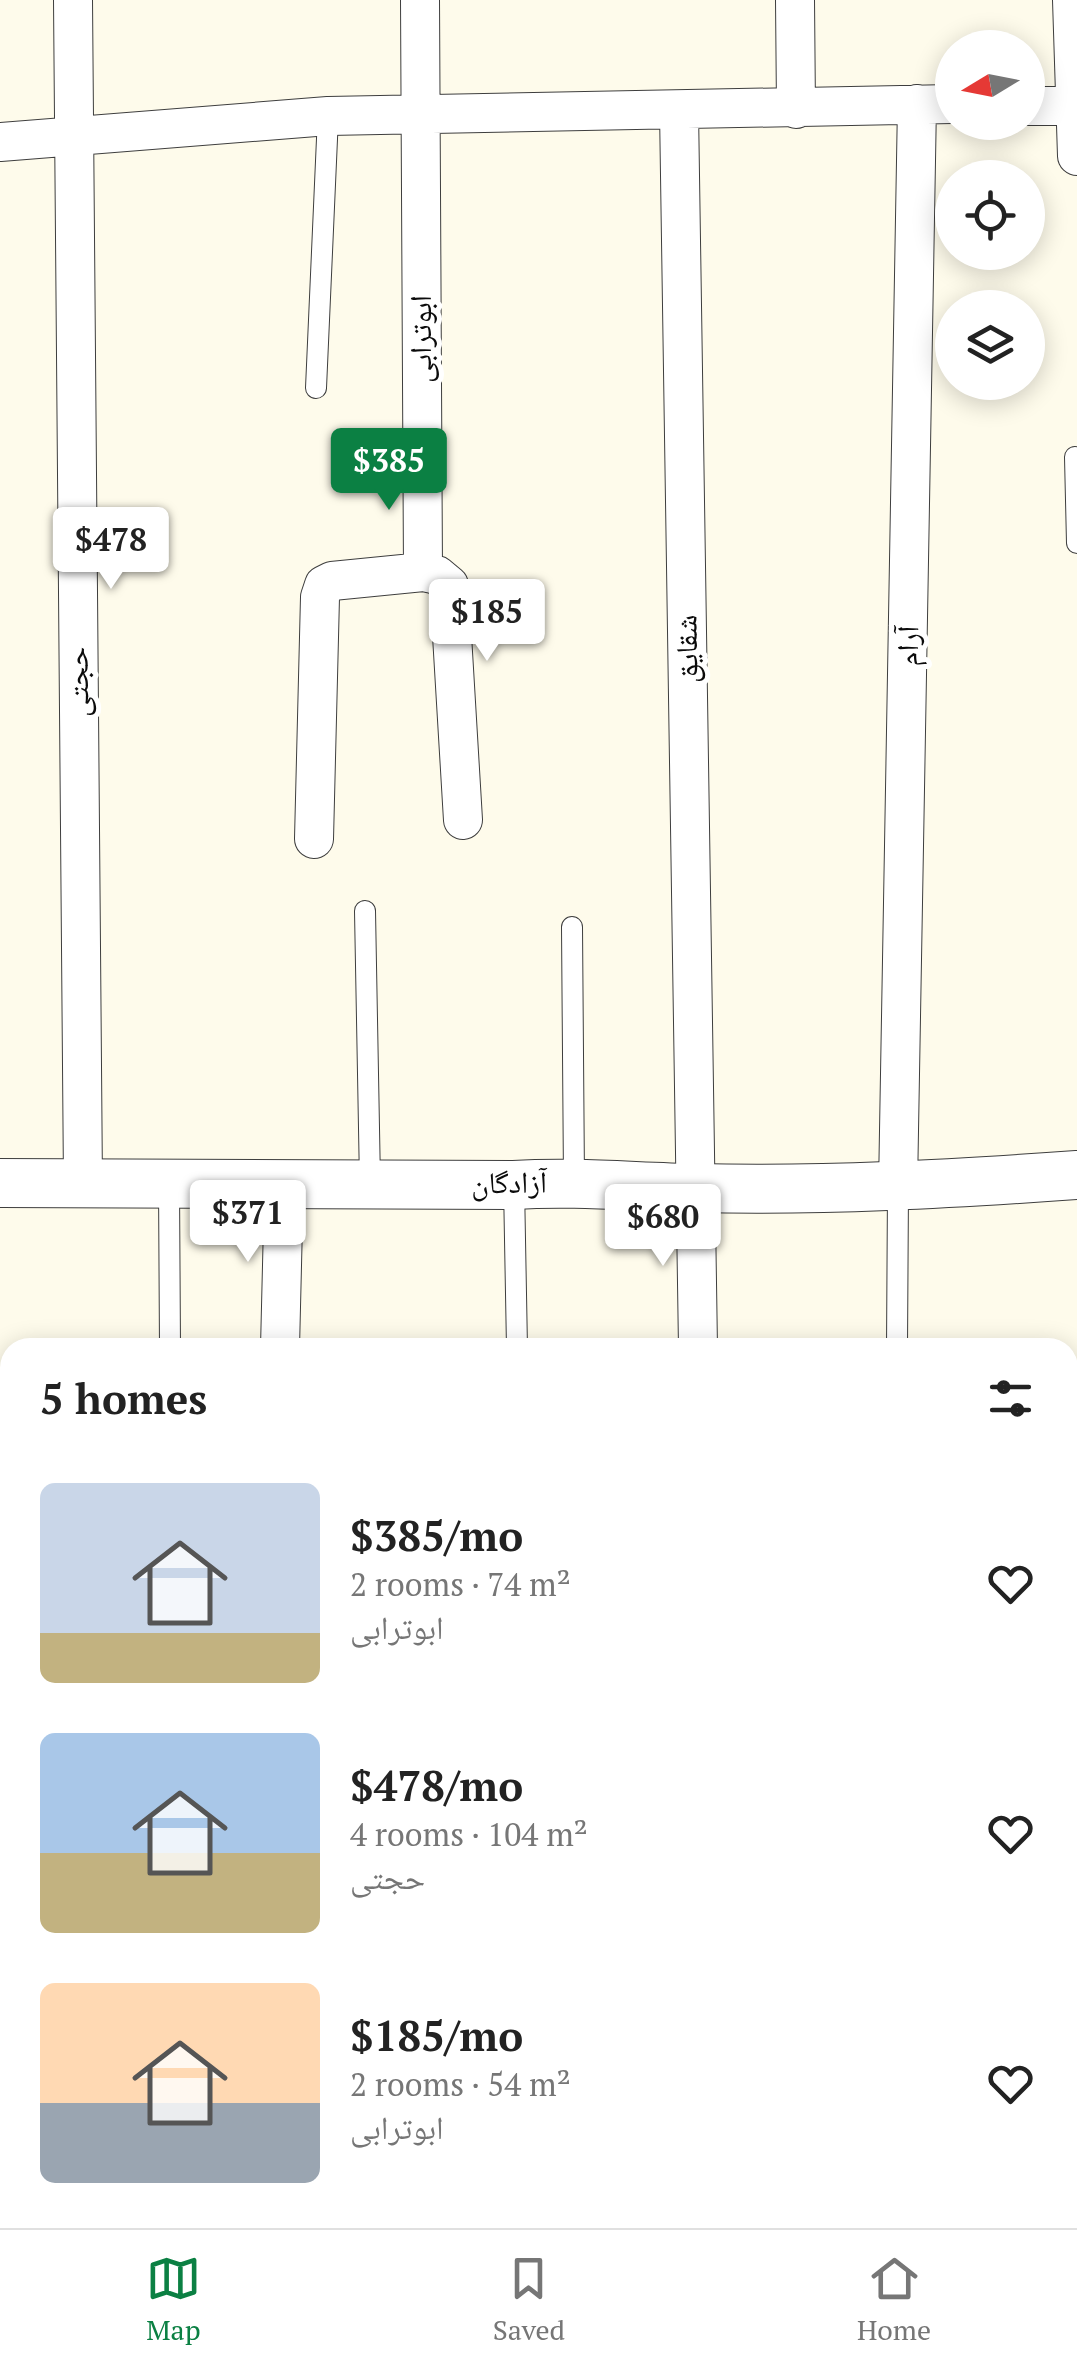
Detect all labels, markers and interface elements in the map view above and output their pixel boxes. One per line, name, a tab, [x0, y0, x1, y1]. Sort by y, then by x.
north arrow	[935, 30, 1045, 140]
map controls	[935, 30, 1045, 400]
button: locate	[935, 160, 1045, 270]
button: layers	[935, 290, 1045, 400]
street label: ابوترابی	[400, 295, 440, 383]
pin: $385	[330, 428, 448, 513]
text: $385	[353, 439, 425, 481]
pin: $478	[52, 507, 170, 592]
text: $478	[75, 518, 147, 560]
pin: $185	[428, 579, 546, 664]
text: $185	[451, 590, 523, 632]
street label: شقایق	[665, 614, 707, 684]
street label: آرام	[887, 624, 927, 667]
street label: حجتی	[56, 646, 98, 718]
street label: آزادگان	[471, 1161, 549, 1203]
pin: $371	[189, 1180, 307, 1265]
pin: $680	[604, 1184, 722, 1269]
text: $371	[212, 1191, 284, 1233]
text: $680	[627, 1195, 699, 1237]
text: 5 homes	[40, 1370, 207, 1426]
icon: filters	[983, 1371, 1038, 1426]
text: $385/mo	[350, 1507, 523, 1563]
icon: home	[120, 1523, 240, 1643]
icon: heart	[983, 1556, 1038, 1611]
text: 2 rooms · 74 m²	[350, 1563, 571, 1605]
text: ابوترابی	[350, 1606, 444, 1648]
text: $478/mo	[350, 1757, 523, 1813]
icon: home	[120, 1773, 240, 1893]
icon: heart	[983, 1806, 1038, 1861]
text: 4 rooms · 104 m²	[350, 1813, 588, 1855]
text: حجتی	[350, 1856, 425, 1898]
text: $185/mo	[350, 2007, 523, 2063]
icon: home	[120, 2023, 240, 2143]
icon: heart	[983, 2056, 1038, 2111]
text: 2 rooms · 54 m²	[350, 2063, 571, 2105]
text: ابوترابی	[350, 2106, 444, 2148]
tab: Map	[146, 2251, 201, 2348]
tab: Saved	[493, 2251, 565, 2348]
tab: Home	[857, 2251, 931, 2348]

